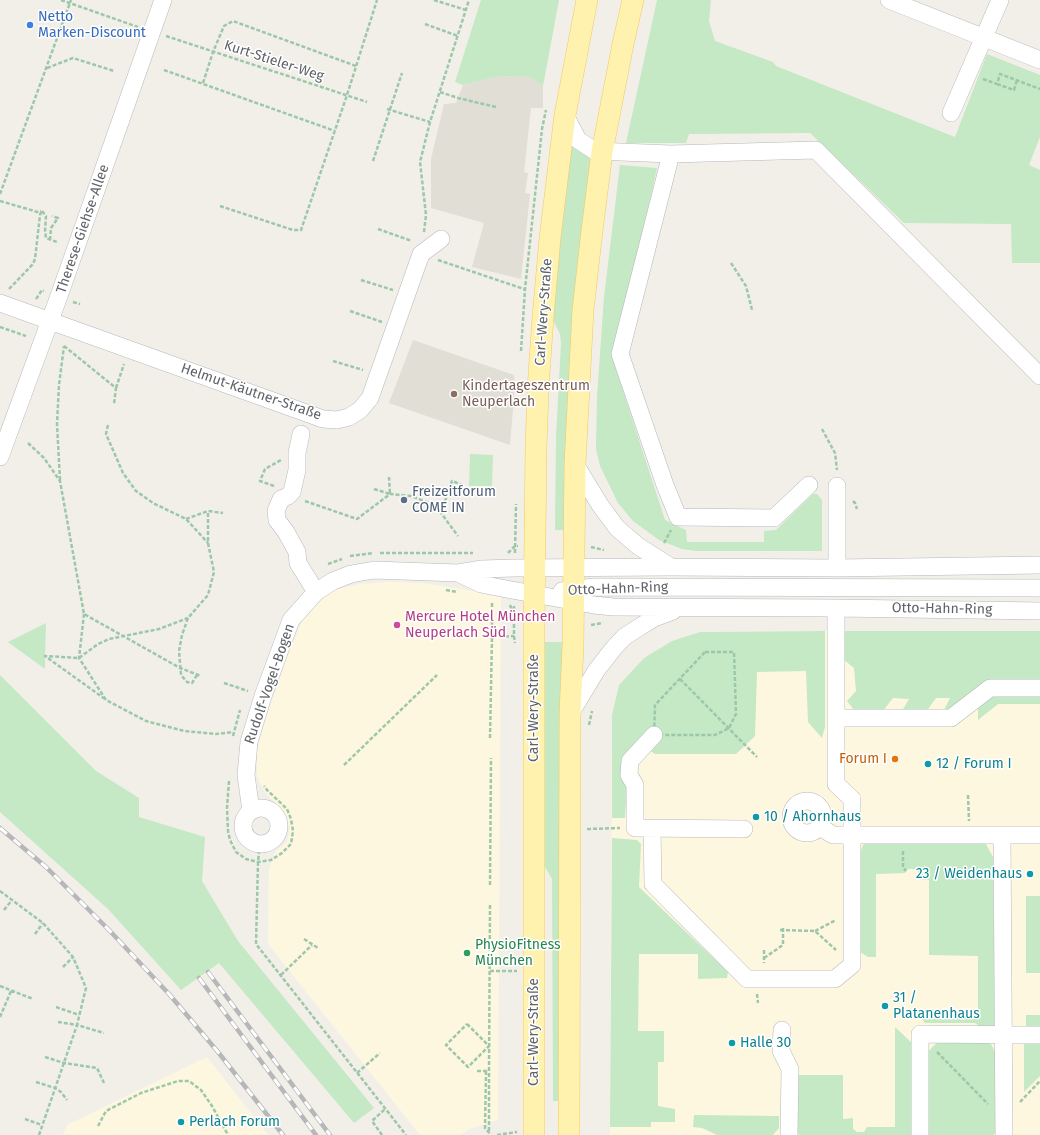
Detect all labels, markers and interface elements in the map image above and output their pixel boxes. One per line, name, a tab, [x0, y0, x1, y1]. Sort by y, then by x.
place label: Netto Marken-Discount	[38, 9, 146, 42]
marker: Netto Marken-Discount	[25, 20, 35, 30]
street label: Kurt-Stieler-Weg	[222, 37, 326, 85]
street label: Therese-Giehse-Allee	[53, 162, 113, 296]
street label: Carl-Wery-Straße	[532, 258, 556, 366]
street label: Helmut-Käutner-Straße	[179, 360, 323, 424]
place label: Kindertageszentrum Neuperlach	[462, 378, 590, 410]
marker: Kindertageszentrum Neuperlach	[449, 389, 459, 399]
place label: Freizeitforum COME IN	[412, 484, 496, 516]
marker: Freizeitforum COME IN	[399, 495, 409, 505]
street label: Otto-Hahn-Ring	[567, 579, 669, 599]
street label: Otto-Hahn-Ring	[892, 600, 992, 618]
place label: Mercure Hotel München Neuperlach Süd	[405, 609, 555, 642]
marker: Mercure Hotel München Neuperlach Süd	[392, 620, 402, 630]
street label: Rudolf-Vogel-Bogen	[241, 621, 299, 747]
street label: Carl-Wery-Straße	[526, 654, 542, 762]
place label: Forum I	[839, 751, 887, 767]
marker: Forum I	[890, 754, 900, 764]
place label: 12 / Forum I	[936, 756, 1012, 772]
marker: 12 / Forum I	[923, 759, 933, 769]
place label: 10 / Ahornhaus	[764, 809, 861, 825]
marker: 10 / Ahornhaus	[751, 812, 761, 822]
place label: 23 / Weidenhaus	[916, 866, 1022, 882]
marker: 23 / Weidenhaus	[1025, 869, 1035, 879]
place label: PhysioFitness München	[475, 937, 561, 970]
marker: PhysioFitness München	[462, 948, 472, 958]
street label: Carl-Wery-Straße	[526, 978, 542, 1086]
place label: 31 / Platanenhaus	[893, 990, 980, 1022]
marker: 31 / Platanenhaus	[880, 1001, 890, 1011]
place label: Halle 30	[740, 1035, 791, 1051]
marker: Halle 30	[727, 1038, 737, 1048]
place label: Perlach Forum	[189, 1114, 280, 1130]
marker: Perlach Forum	[176, 1117, 186, 1127]

